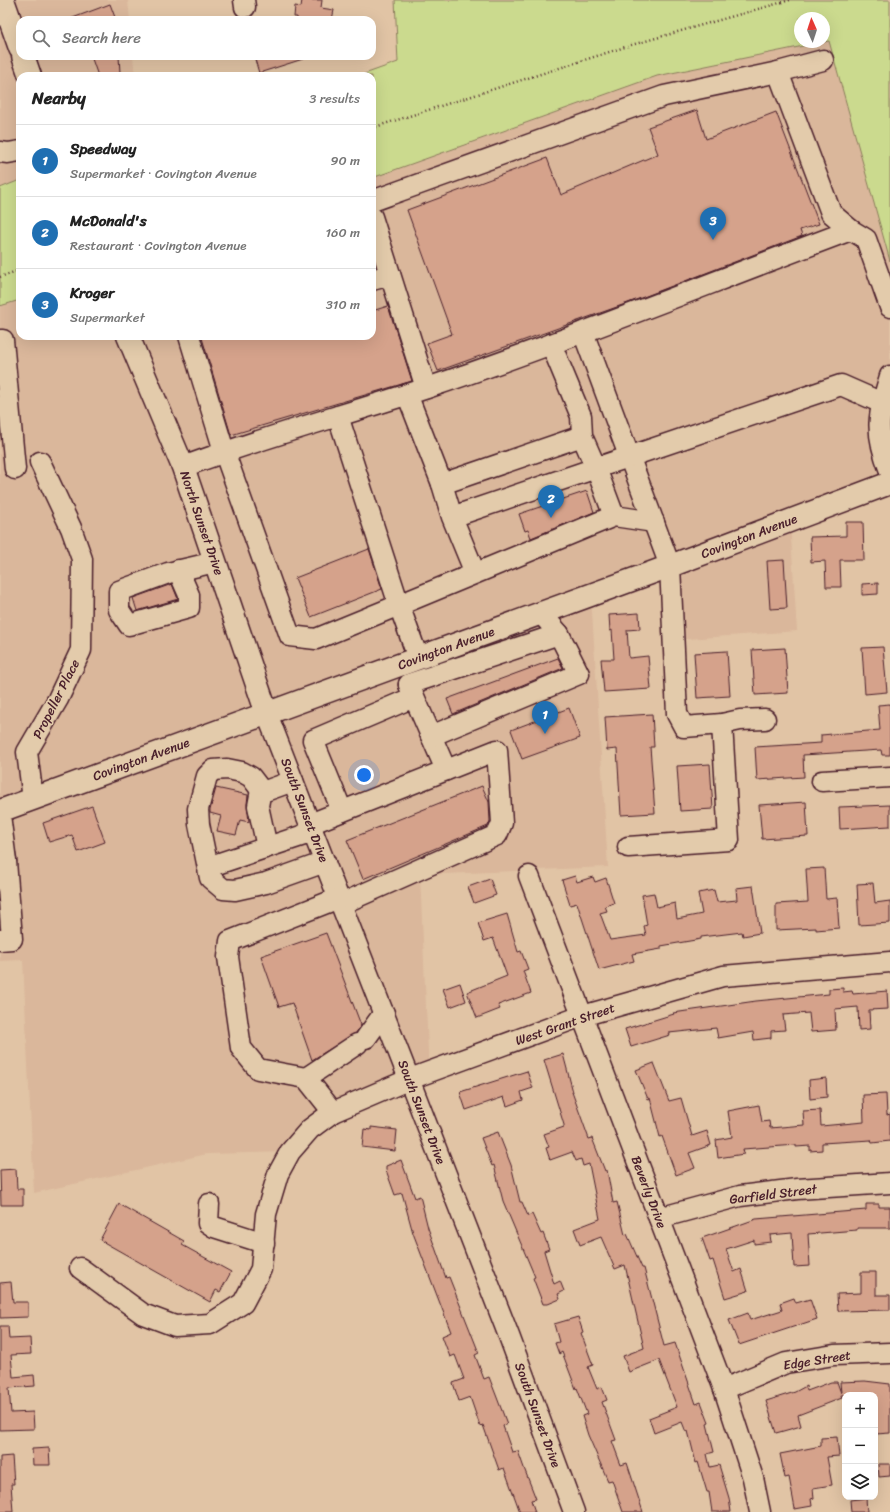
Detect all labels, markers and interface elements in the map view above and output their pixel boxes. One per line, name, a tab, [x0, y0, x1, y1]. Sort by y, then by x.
north arrow	[794, 12, 830, 48]
search box	[16, 16, 376, 60]
text: Search here	[62, 25, 141, 51]
icon: search	[30, 27, 52, 49]
text: Nearby	[32, 83, 86, 113]
text: 3 results	[309, 87, 360, 110]
text: Speedway	[70, 136, 136, 162]
text: 1	[42, 149, 48, 172]
text: 90 m	[330, 149, 360, 172]
text: Supermarket · Covington Avenue	[70, 162, 257, 185]
pin: 3	[700, 207, 726, 240]
text: McDonald's	[70, 208, 147, 234]
text: 2	[41, 221, 49, 244]
text: 160 m	[325, 221, 360, 244]
text: Restaurant · Covington Avenue	[70, 234, 246, 257]
text: Kroger	[70, 280, 114, 306]
text: 3	[41, 293, 49, 316]
text: 310 m	[326, 293, 360, 316]
text: Supermarket	[70, 306, 145, 329]
street label: North Sunset Drive	[173, 468, 231, 579]
pin: 2	[538, 485, 564, 518]
street label: Covington Avenue	[697, 507, 801, 565]
street label: Covington Avenue	[394, 620, 498, 676]
street label: Propeller Place	[26, 655, 86, 743]
pin: 1	[532, 701, 558, 734]
street label: Covington Avenue	[89, 731, 193, 787]
street label: South Sunset Drive	[274, 754, 336, 866]
your location	[354, 765, 374, 785]
street label: West Grant Street	[512, 996, 618, 1052]
street label: South Sunset Drive	[391, 1056, 453, 1168]
street label: Beverly Drive	[625, 1152, 674, 1232]
street label: Garfield Street	[728, 1177, 819, 1211]
street label: Edge Street	[782, 1343, 853, 1377]
street label: South Sunset Drive	[508, 1359, 568, 1471]
map controls	[842, 1392, 878, 1500]
button: +	[842, 1392, 878, 1428]
button: −	[842, 1428, 878, 1464]
button: layers	[842, 1464, 878, 1500]

